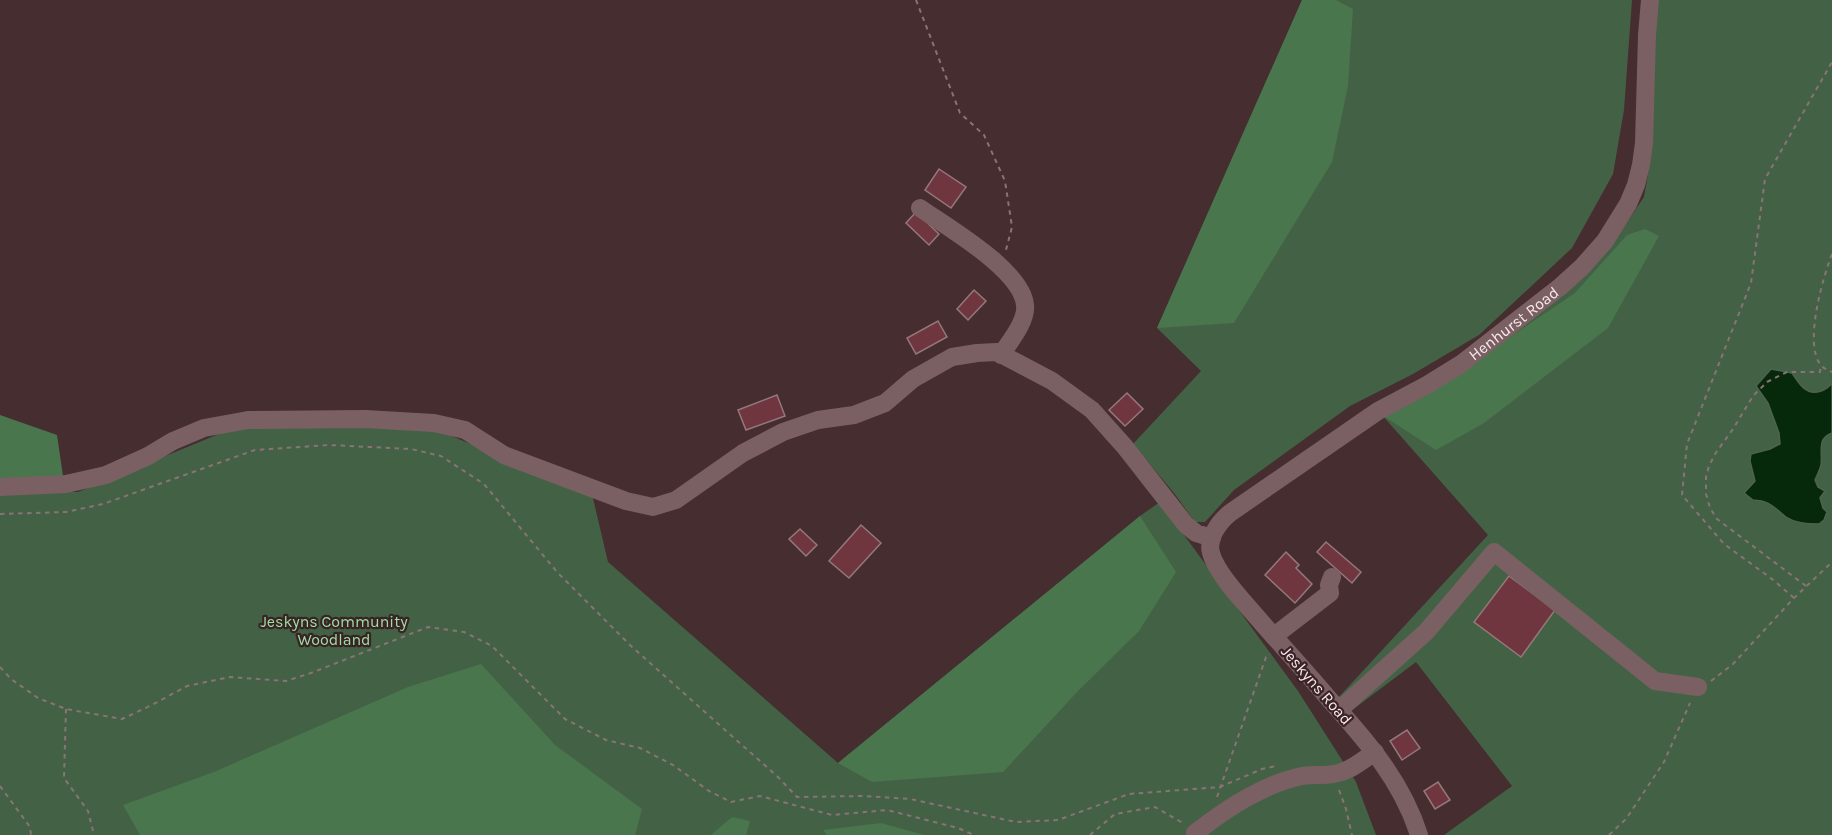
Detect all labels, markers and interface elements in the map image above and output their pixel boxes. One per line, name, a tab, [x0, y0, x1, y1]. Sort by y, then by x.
street label: Henhurst Road	[1465, 283, 1562, 365]
park label: Jeskyns Community Woodland	[260, 612, 408, 649]
street label: Jeskyns Road	[1277, 642, 1356, 729]

